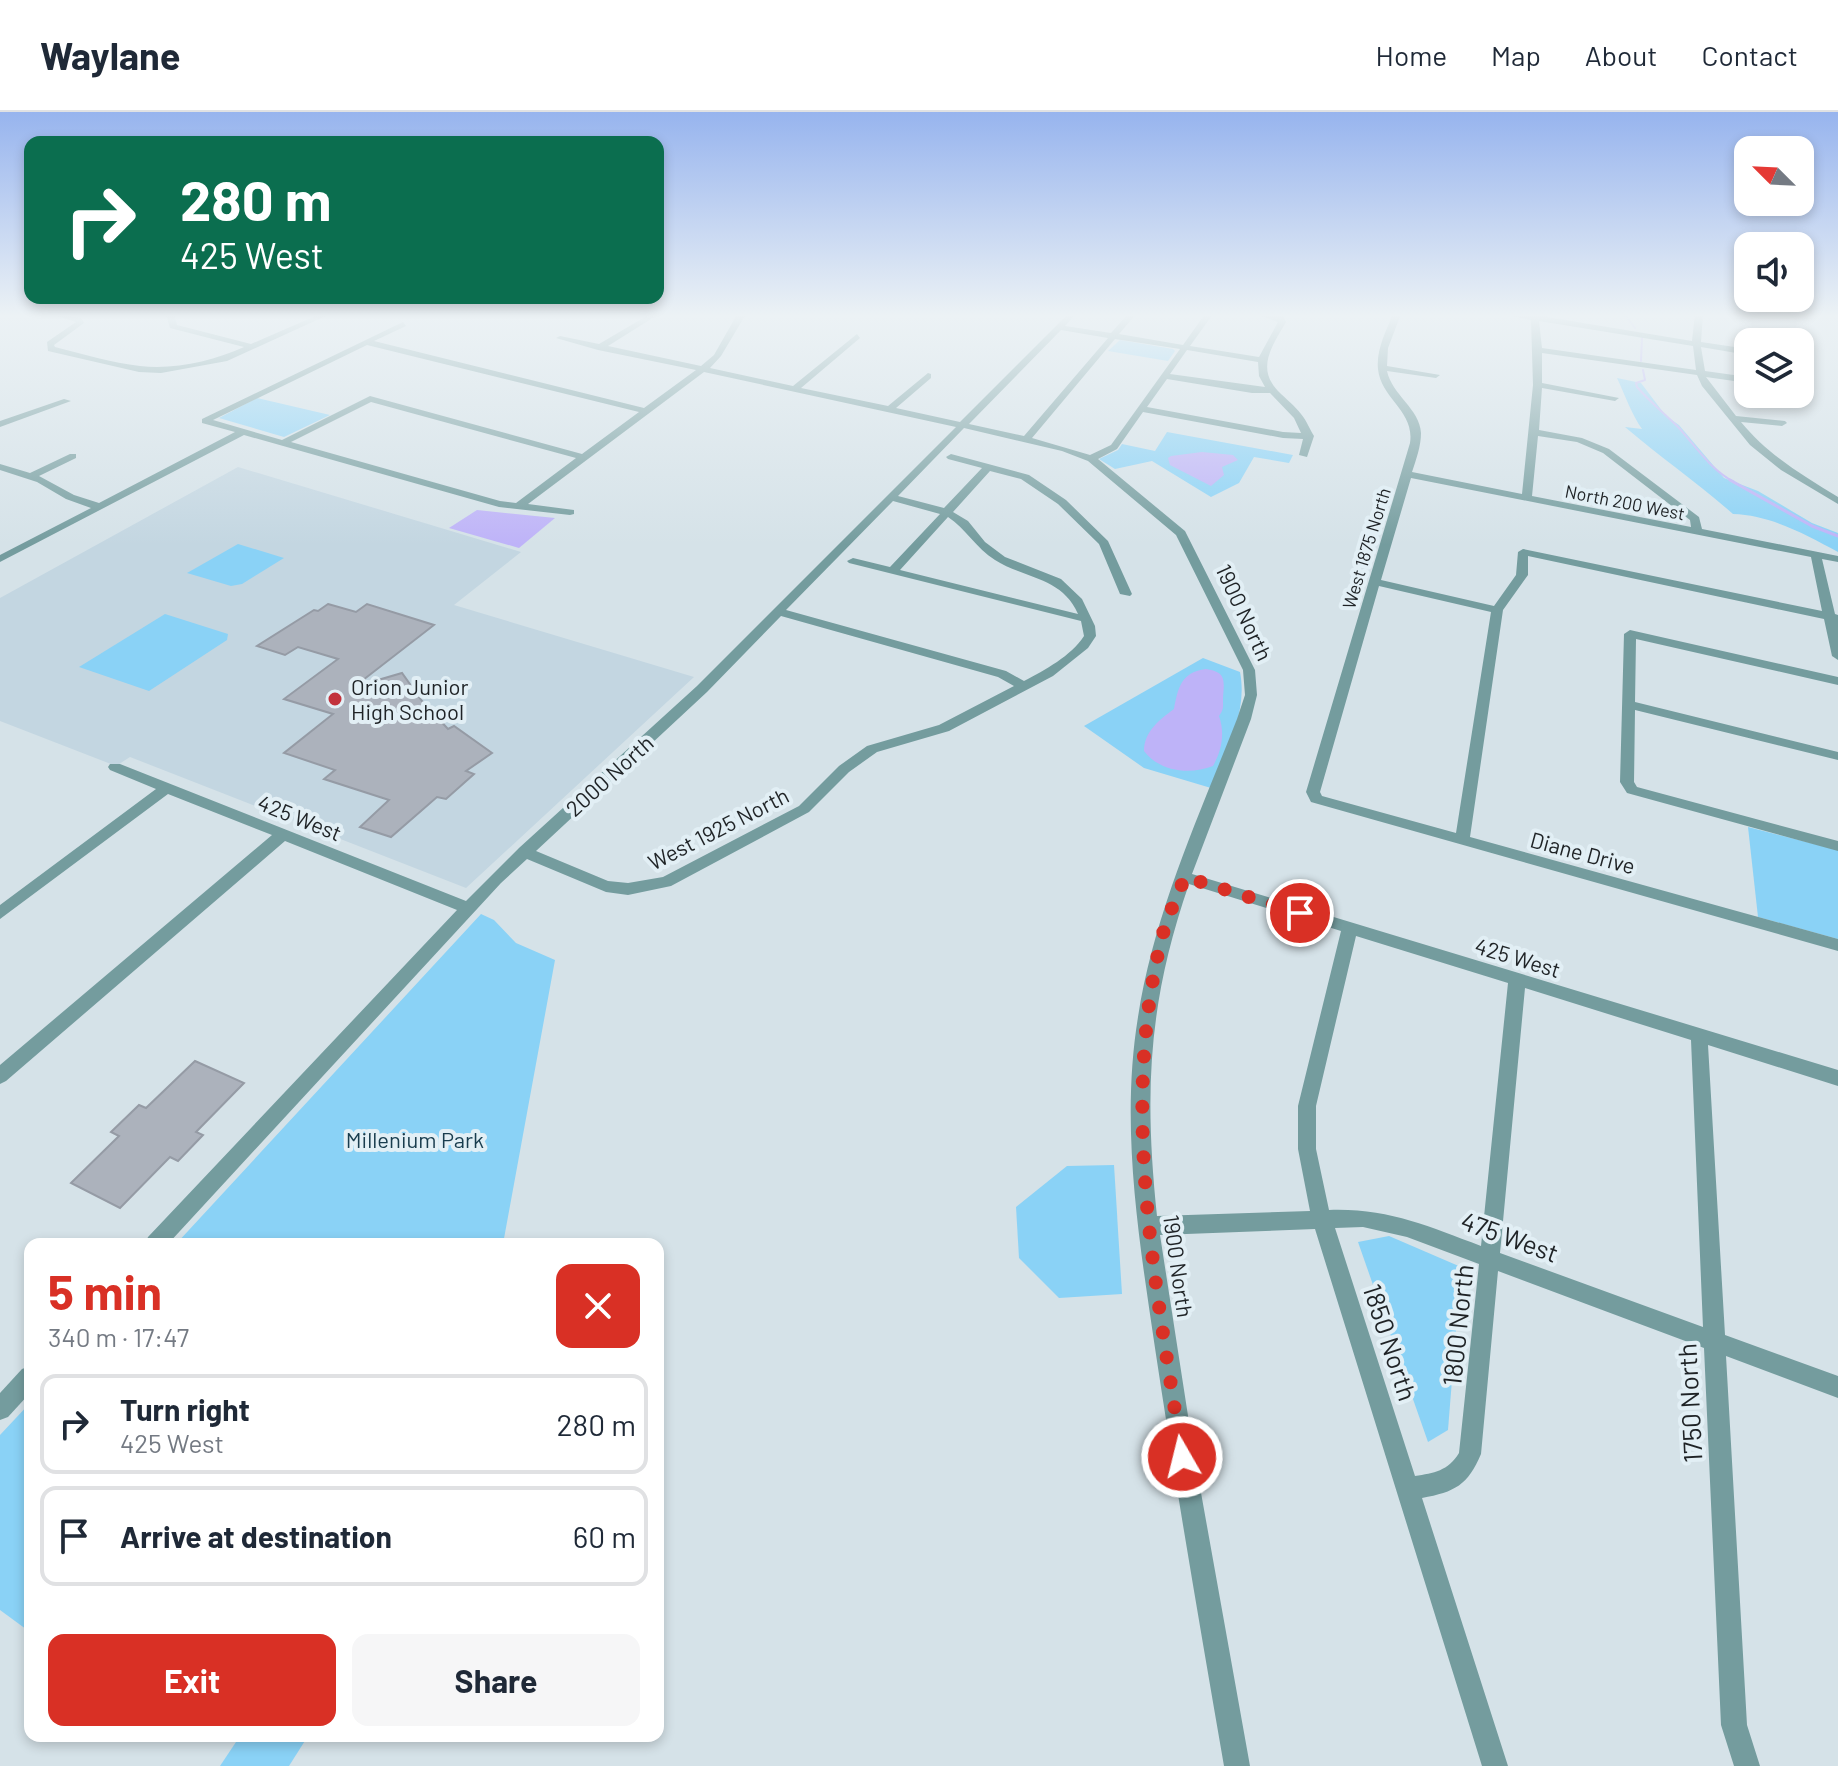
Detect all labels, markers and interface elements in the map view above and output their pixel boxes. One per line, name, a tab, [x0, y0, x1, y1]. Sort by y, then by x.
text: Waylane	[40, 32, 181, 78]
text: Home	[1376, 38, 1447, 72]
text: Map	[1491, 38, 1541, 72]
text: About	[1585, 38, 1657, 72]
text: Contact	[1701, 38, 1798, 72]
north arrow	[1734, 136, 1814, 216]
map controls	[1734, 136, 1814, 408]
text: 280 m	[180, 165, 332, 232]
icon: right	[48, 168, 152, 272]
button: sound	[1734, 232, 1814, 312]
text: 425 West	[180, 233, 324, 276]
button: layers	[1734, 328, 1814, 408]
street label: North 200 West	[1563, 480, 1687, 524]
street label: West 1875 North	[1337, 485, 1395, 611]
street label: 1900 North	[1211, 560, 1279, 664]
place label: Orion Junior High School	[351, 673, 469, 724]
marker: Orion Junior High School	[326, 690, 344, 708]
street label: 2000 North	[560, 729, 658, 821]
street label: West 1925 North	[643, 781, 793, 875]
street label: 425 West	[254, 788, 346, 846]
street label: Diane Drive	[1528, 826, 1638, 878]
pin	[1266, 879, 1334, 947]
icon: arrive	[1278, 891, 1322, 935]
street label: 425 West	[1472, 932, 1564, 982]
park label: Millenium Park	[346, 1126, 484, 1152]
street label: 475 West	[1457, 1204, 1563, 1268]
street label: 1900 North	[1159, 1213, 1199, 1319]
text: 5 min	[48, 1262, 162, 1320]
street label: 1800 North	[1435, 1263, 1479, 1387]
button: close	[556, 1264, 640, 1348]
street label: 1850 North	[1358, 1280, 1424, 1404]
text: 340 m · 17:47	[48, 1321, 189, 1352]
street label: 1750 North	[1670, 1342, 1708, 1464]
text: Turn right	[120, 1391, 250, 1427]
icon: right	[52, 1402, 96, 1446]
text: 280 m	[557, 1406, 636, 1442]
position arrow	[1140, 1415, 1224, 1499]
text: 425 West	[120, 1427, 224, 1458]
icon: arrive	[52, 1514, 96, 1558]
text: Arrive at destination	[120, 1518, 392, 1554]
text: 60 m	[573, 1518, 636, 1554]
button: Exit	[48, 1634, 336, 1726]
button: Share	[352, 1634, 640, 1726]

